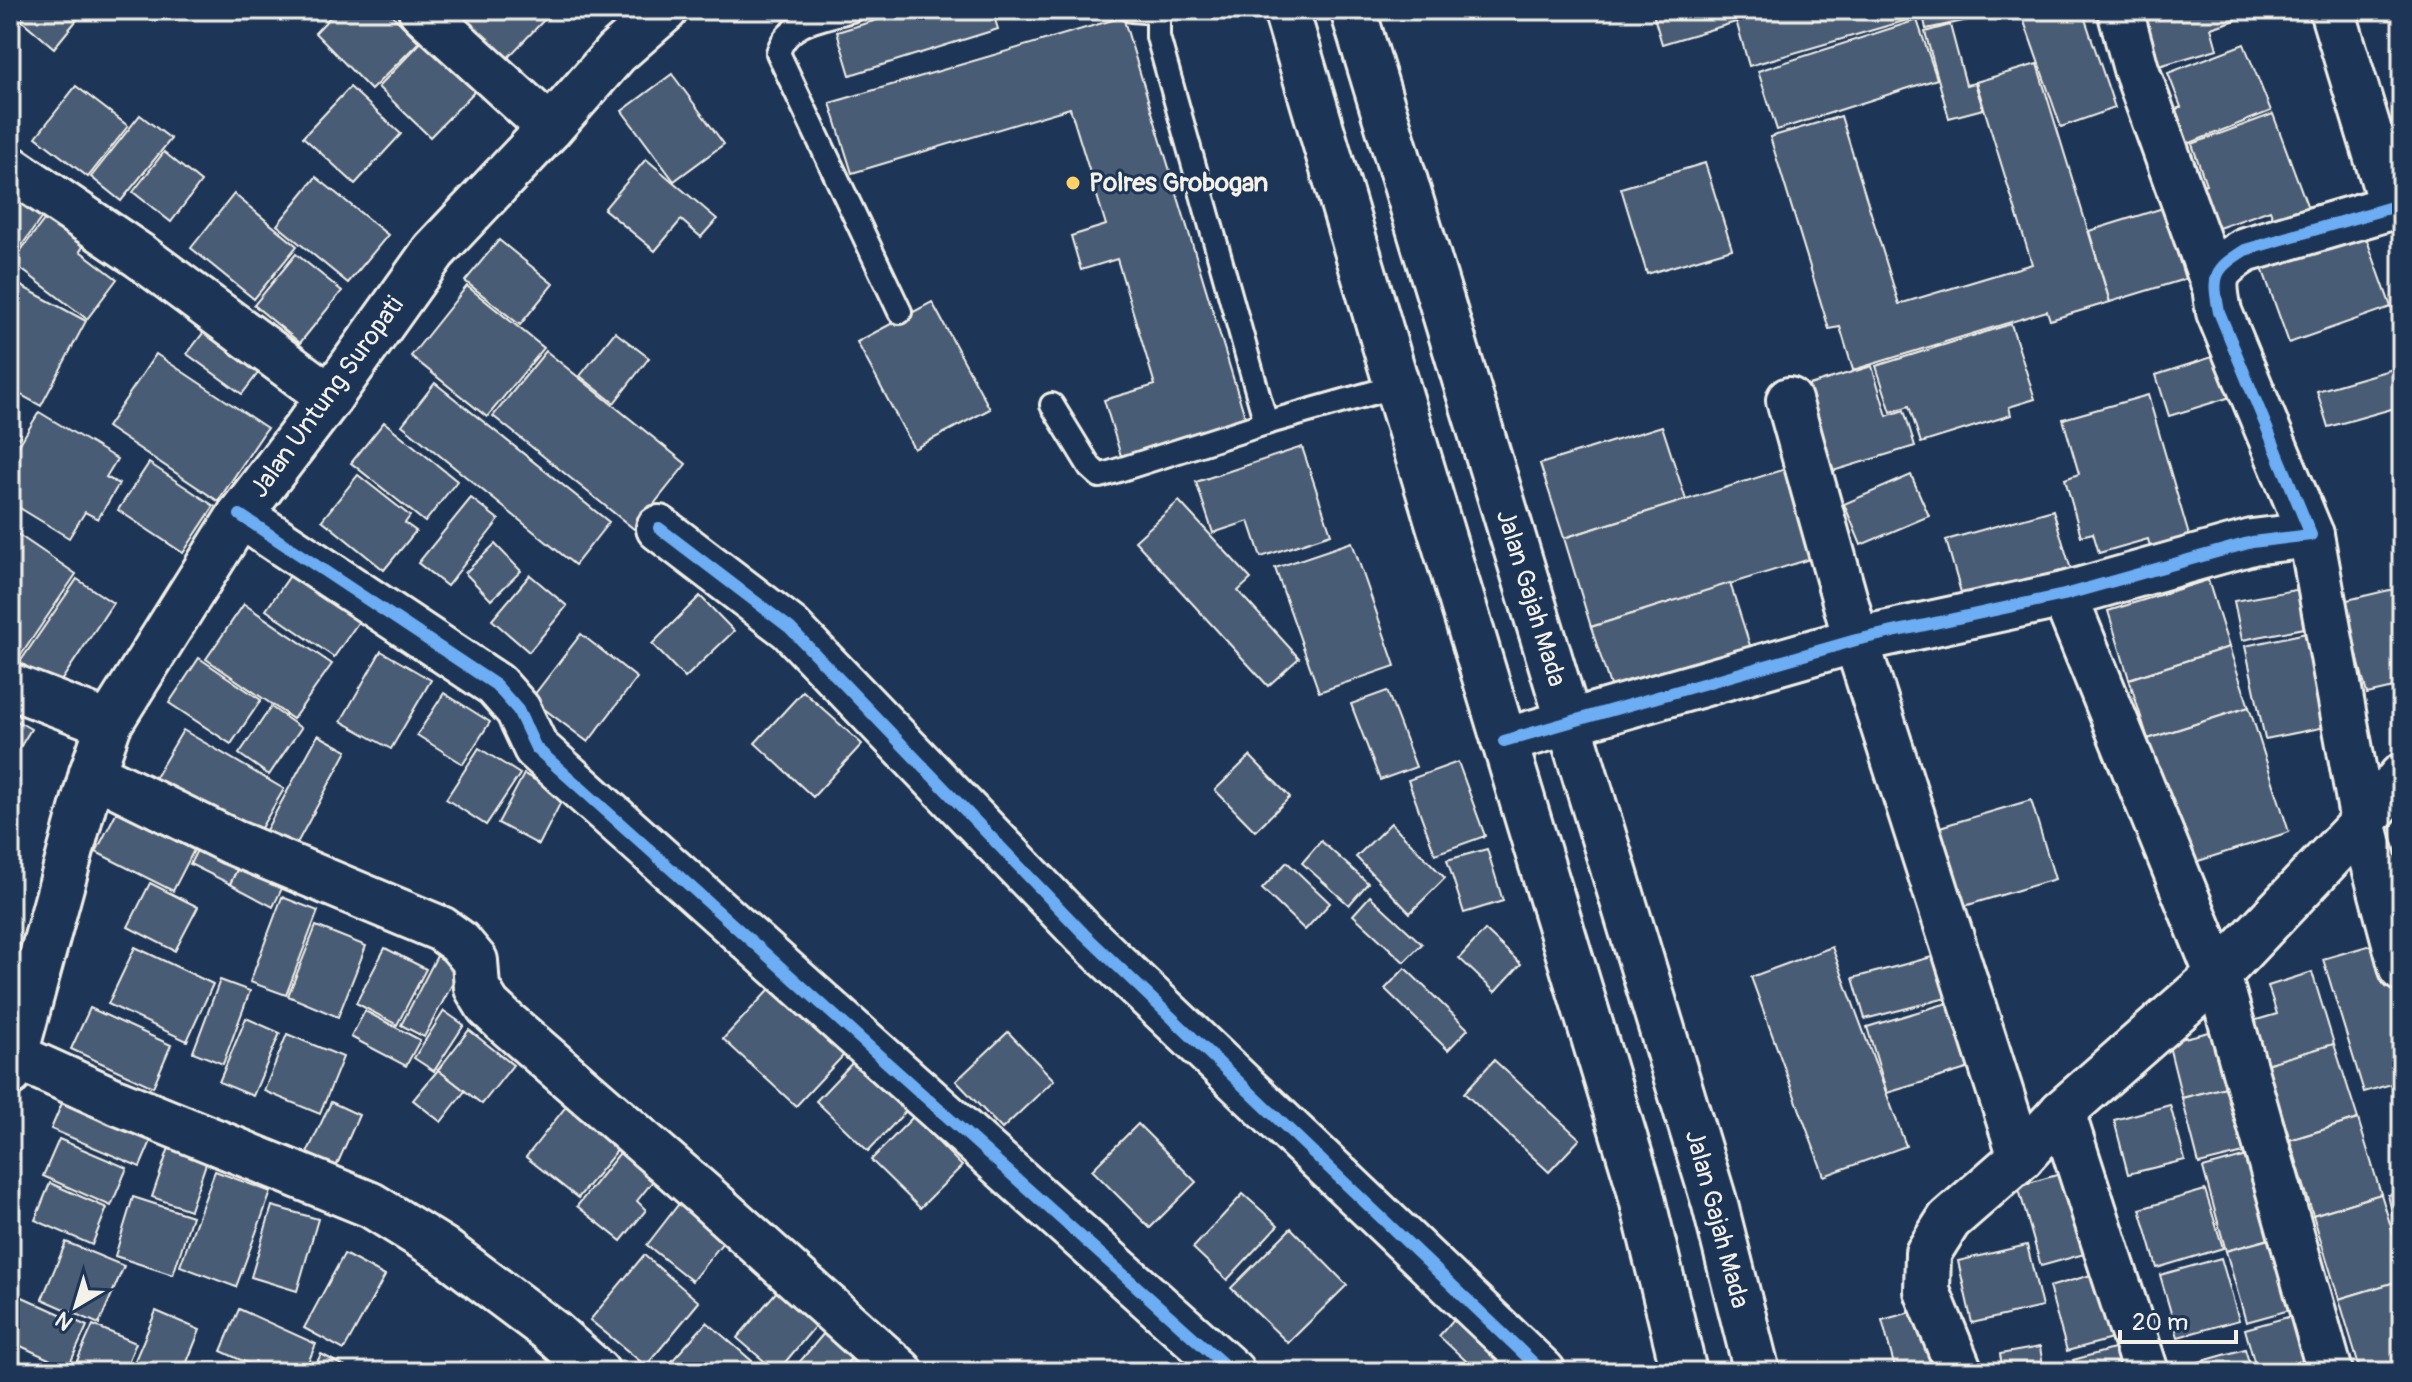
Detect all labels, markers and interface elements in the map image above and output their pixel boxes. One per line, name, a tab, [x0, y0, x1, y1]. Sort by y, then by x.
place label: Polres Grobogan	[1089, 167, 1268, 199]
marker: Polres Grobogan	[1064, 174, 1082, 192]
street label: Jalan Untung Suropati	[243, 290, 411, 504]
street label: Jalan Gajah Mada	[1489, 506, 1573, 690]
street label: Jalan Gajah Mada	[1678, 1126, 1756, 1312]
north arrow	[36, 1266, 116, 1346]
scale bar	[2120, 1294, 2236, 1344]
text: N	[50, 1305, 79, 1337]
text: 20 m	[2132, 1308, 2188, 1337]

